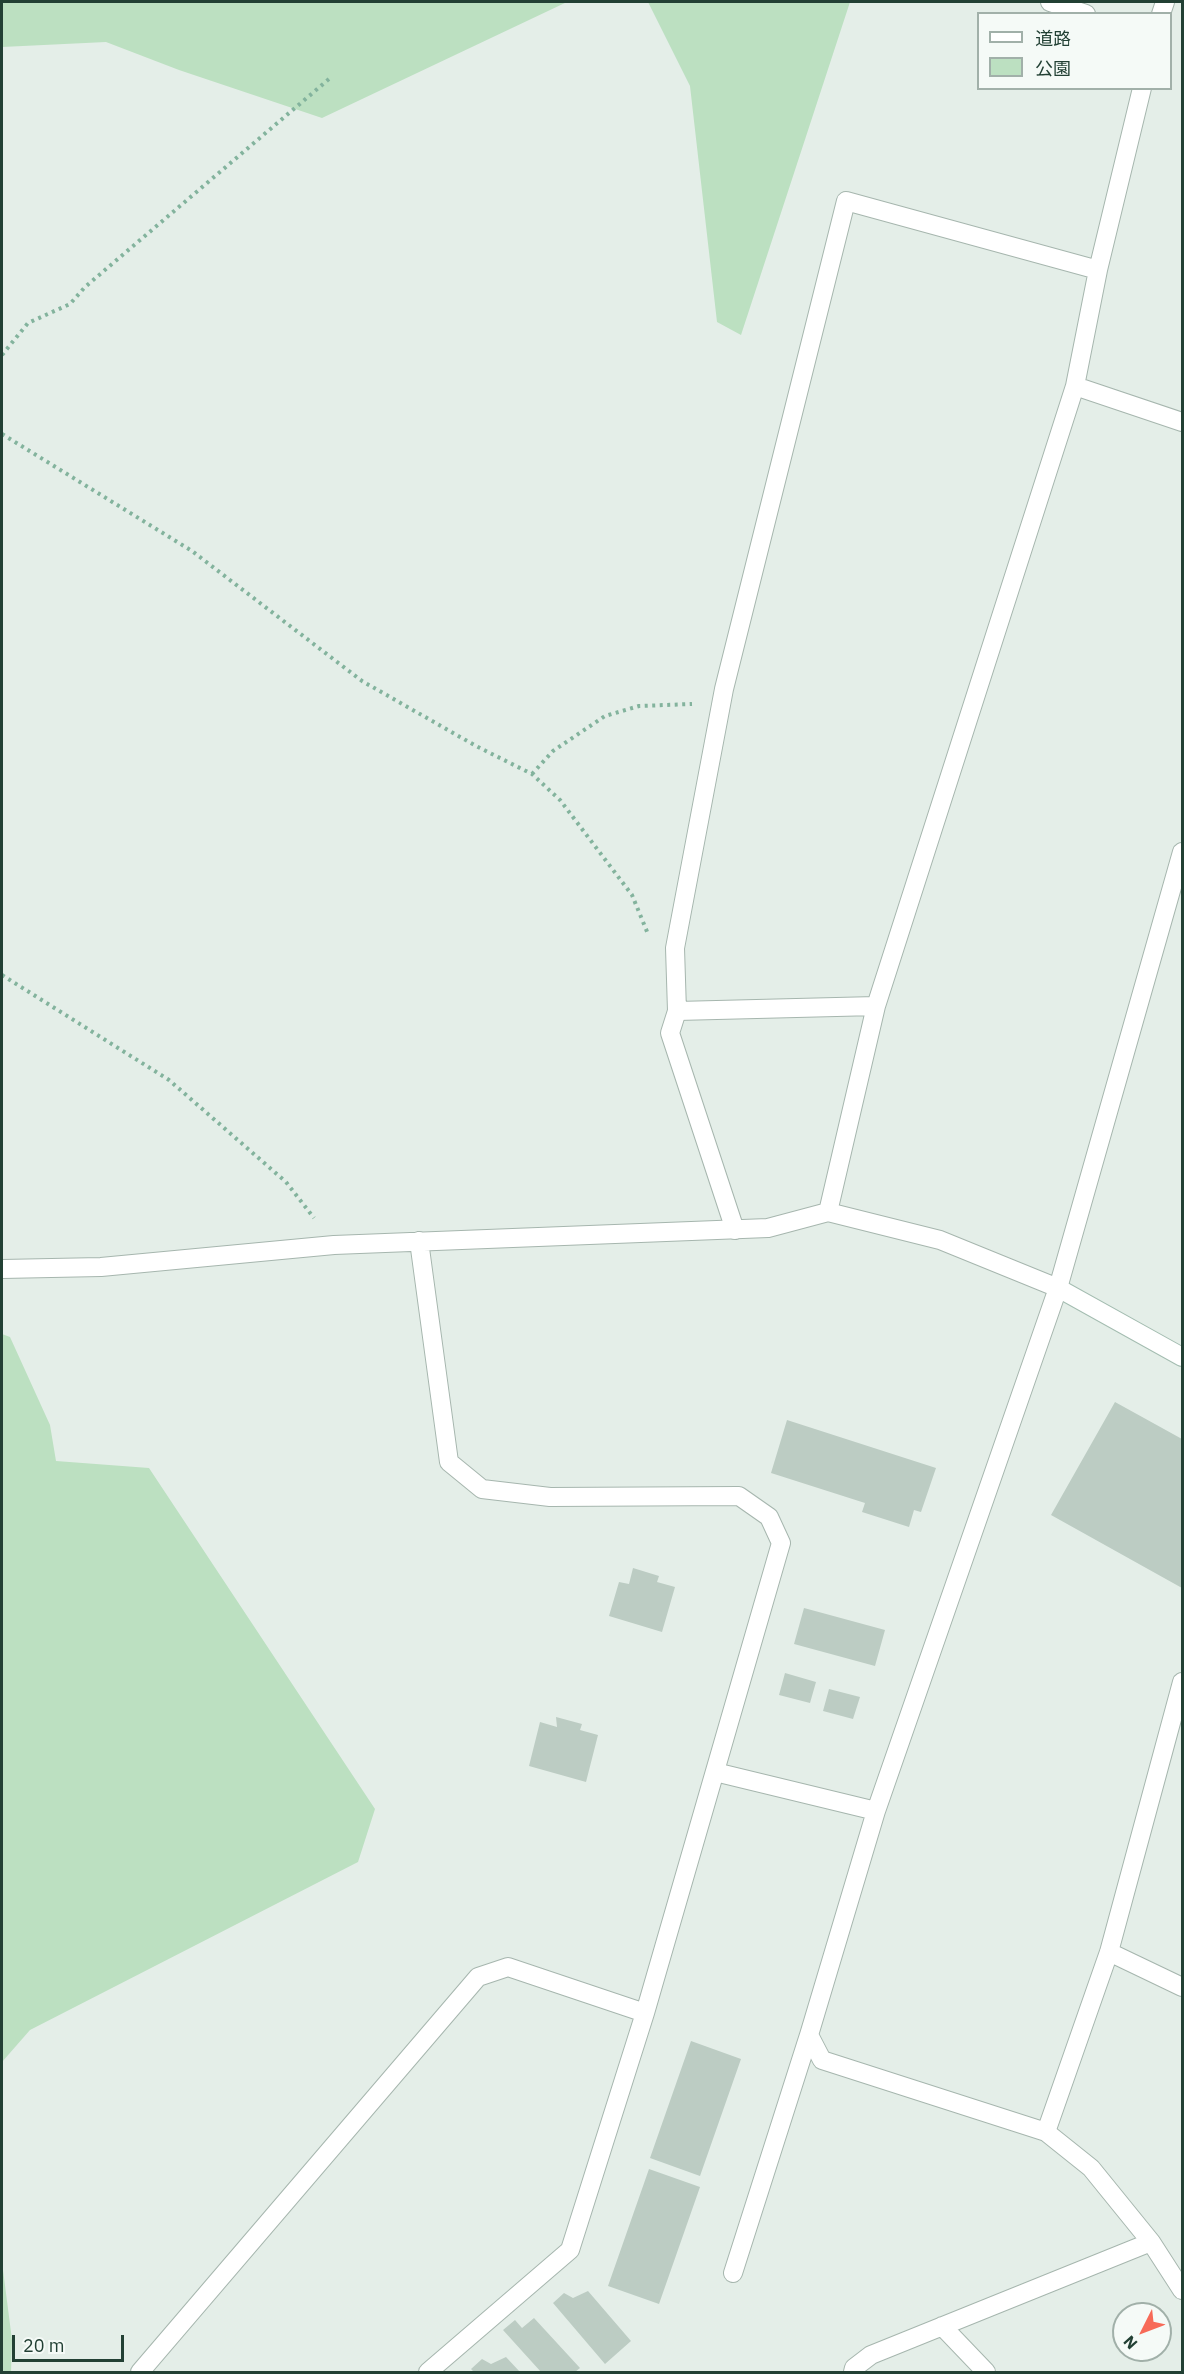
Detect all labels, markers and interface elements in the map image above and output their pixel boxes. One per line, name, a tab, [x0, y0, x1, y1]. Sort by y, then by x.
legend	[977, 12, 1172, 90]
text: 道路	[1035, 27, 1071, 50]
text: 公園	[1035, 57, 1071, 80]
north arrow	[1112, 2302, 1172, 2362]
scale bar	[15, 2323, 128, 2361]
text: N	[1119, 2332, 1141, 2354]
text: 20 m	[23, 2334, 65, 2357]

